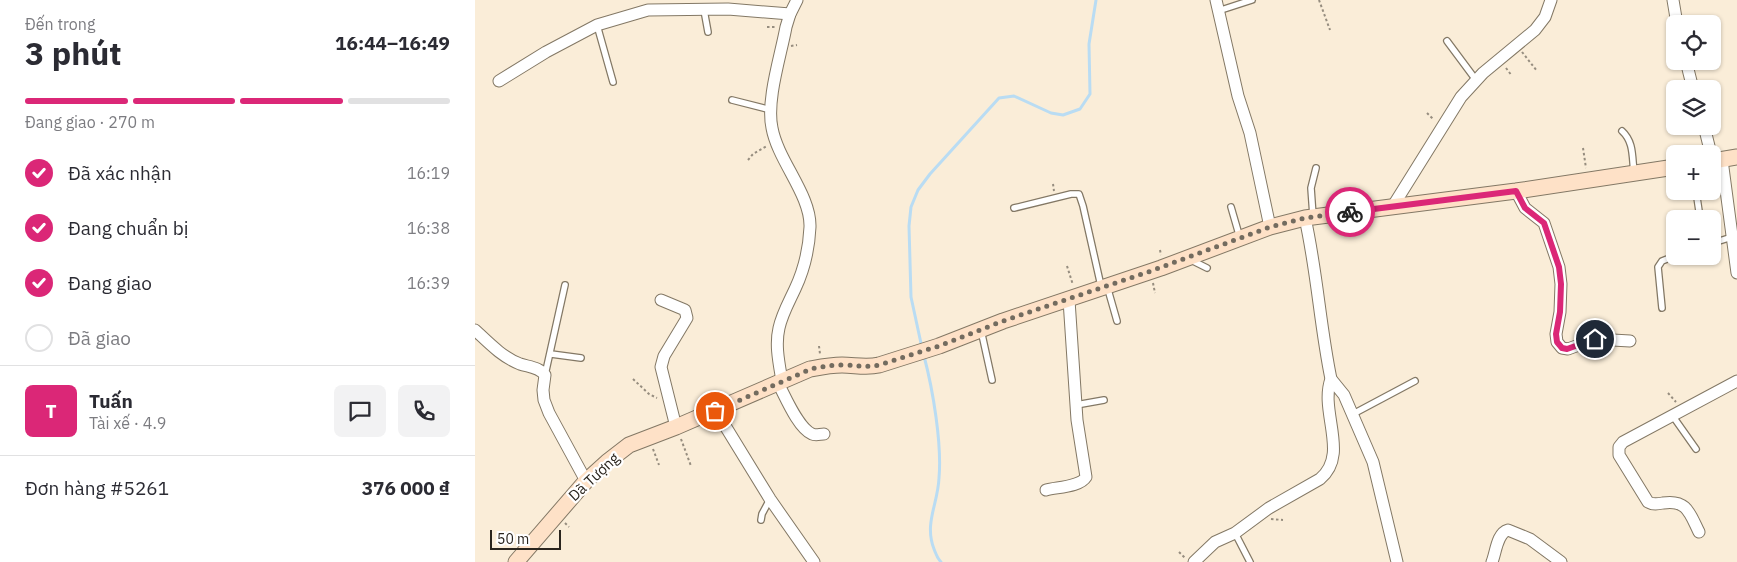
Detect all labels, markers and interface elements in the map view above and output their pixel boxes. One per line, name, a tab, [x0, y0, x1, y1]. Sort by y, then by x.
text: Đến trong	[25, 14, 95, 34]
map controls	[1666, 15, 1721, 265]
button: locate	[1666, 15, 1721, 70]
text: 16:44–16:49	[335, 31, 450, 55]
text: 3 phút	[25, 32, 122, 74]
button: layers	[1666, 80, 1721, 135]
text: Đang giao · 270 m	[25, 112, 155, 132]
button: +	[1666, 145, 1721, 200]
icon: check	[25, 159, 53, 187]
text: Đã xác nhận	[68, 161, 172, 185]
text: 16:19	[407, 163, 450, 183]
courier	[1325, 187, 1375, 237]
icon: bike	[1336, 198, 1364, 226]
button: −	[1666, 210, 1721, 265]
icon: check	[25, 214, 53, 242]
text: Đang chuẩn bị	[68, 216, 189, 240]
text: 16:38	[407, 218, 450, 238]
icon: check	[25, 269, 53, 297]
text: Đang giao	[68, 271, 152, 295]
text: 16:39	[407, 273, 450, 293]
pin	[1574, 318, 1616, 360]
icon: home	[1581, 325, 1609, 353]
text: Đã giao	[68, 326, 131, 350]
button: chat	[334, 385, 386, 437]
button: phone	[398, 385, 450, 437]
text: Tuấn	[89, 389, 133, 413]
pin	[694, 390, 736, 432]
icon: bag	[701, 397, 729, 425]
text: T	[45, 399, 57, 423]
text: Tài xế · 4.9	[89, 413, 166, 433]
street label: Dã Tượng	[564, 448, 623, 505]
text: Đơn hàng #5261	[25, 476, 169, 500]
text: 376 000 ₫	[362, 476, 450, 500]
scale bar	[490, 527, 561, 550]
text: 50 m	[497, 530, 529, 548]

